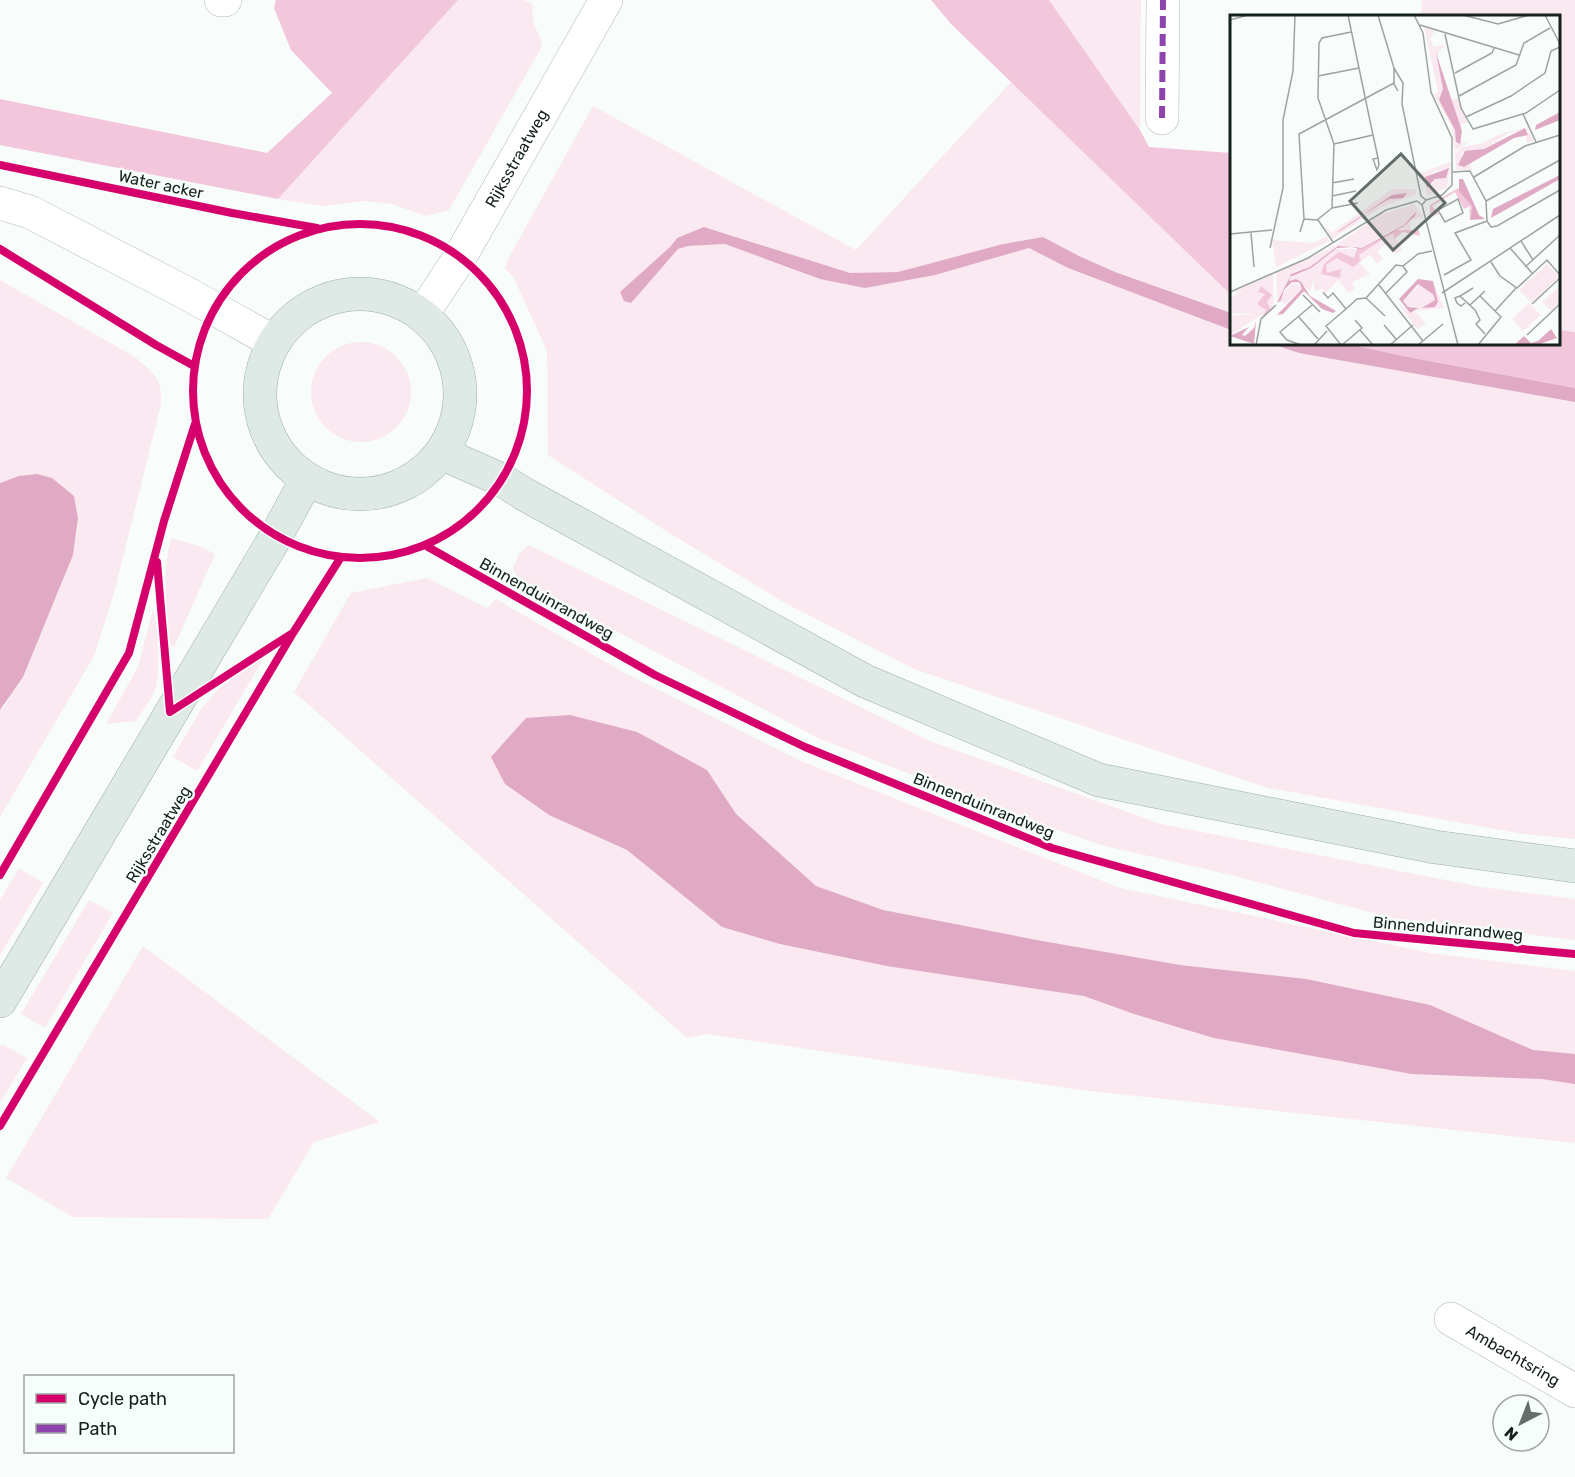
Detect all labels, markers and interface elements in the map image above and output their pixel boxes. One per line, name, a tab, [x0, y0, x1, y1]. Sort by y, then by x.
inset map	[1230, 15, 1560, 345]
street label: Rijksstraatweg	[481, 106, 552, 211]
street label: Water acker	[117, 166, 205, 203]
street label: Binnenduinrandweg	[476, 554, 617, 643]
street label: Binnenduinrandweg	[911, 768, 1057, 842]
street label: Rijksstraatweg	[122, 782, 195, 886]
street label: Binnenduinrandweg	[1372, 912, 1524, 945]
street label: Ambachtsring	[1463, 1321, 1563, 1390]
legend	[24, 1375, 234, 1453]
text: Cycle path	[78, 1388, 167, 1410]
north arrow	[1491, 1393, 1551, 1453]
text: Path	[78, 1418, 117, 1440]
text: N	[1501, 1423, 1522, 1445]

